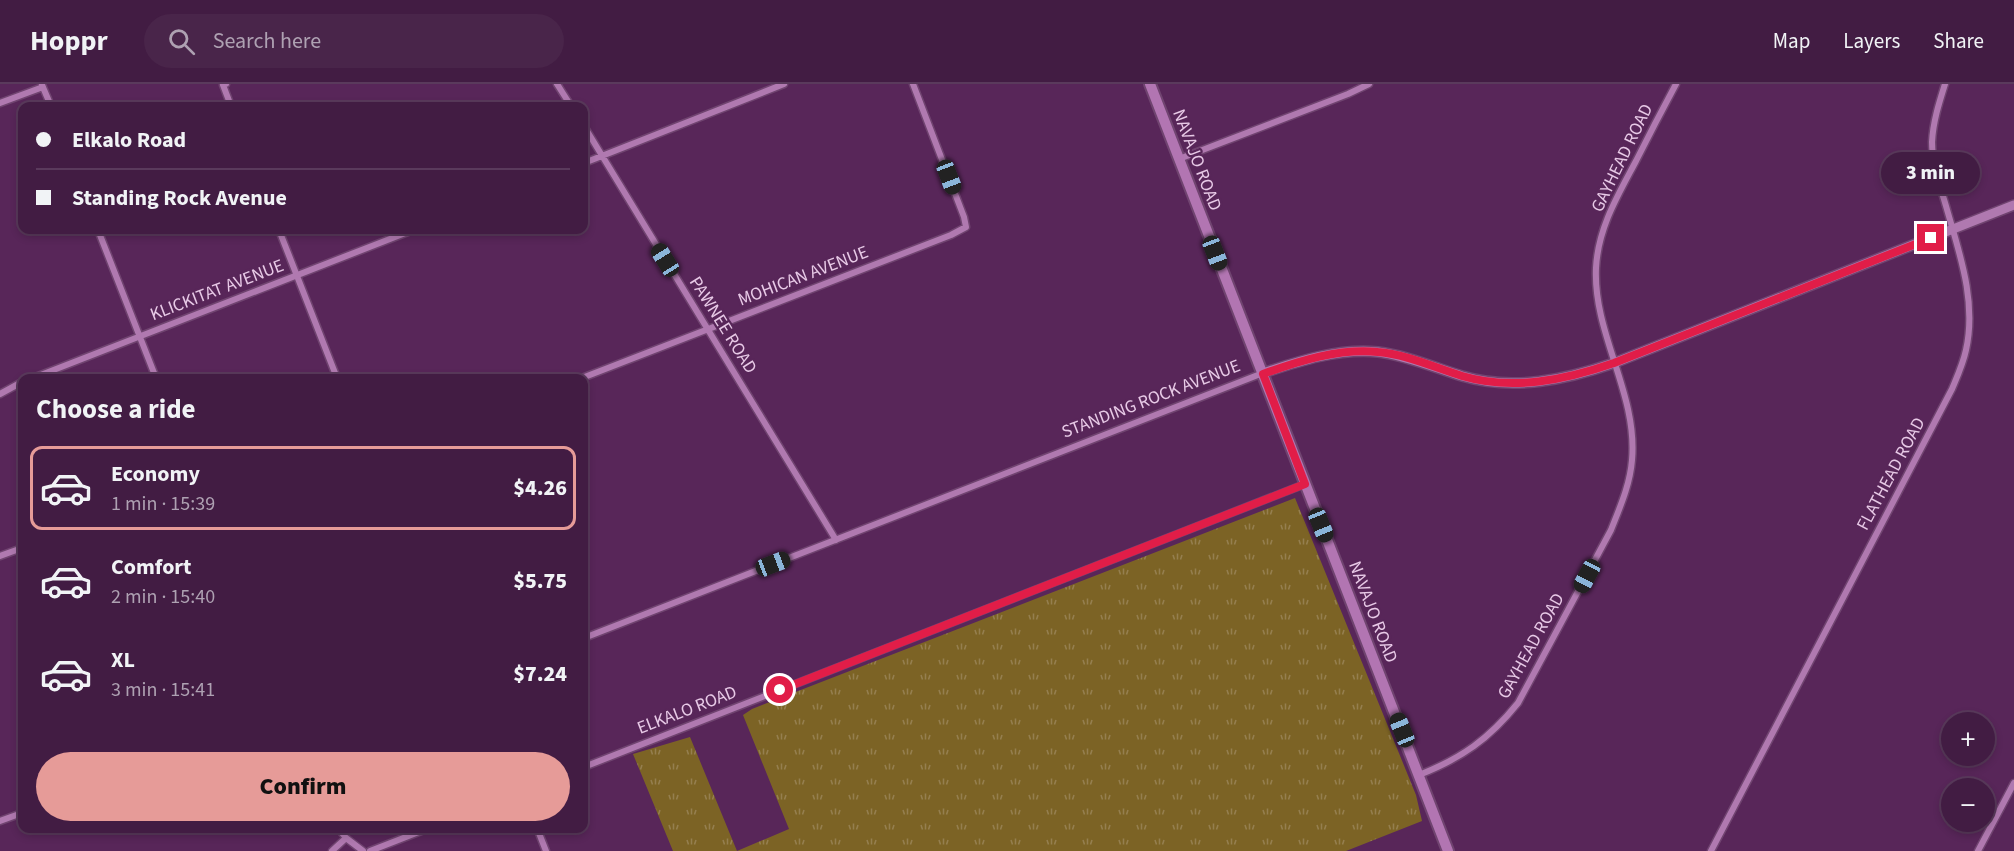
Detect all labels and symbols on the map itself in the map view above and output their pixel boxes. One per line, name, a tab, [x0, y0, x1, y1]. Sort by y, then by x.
street label: GAYHEAD ROAD	[1585, 100, 1659, 216]
street label: NAVAJO ROAD	[1166, 106, 1228, 214]
callout: 3 min	[1882, 151, 1980, 193]
car	[934, 157, 964, 197]
route end	[1917, 224, 1944, 251]
car	[1200, 233, 1230, 273]
car	[648, 240, 682, 280]
street label: MOHICAN AVENUE	[734, 240, 872, 312]
street label: KLICKITAT AVENUE	[147, 253, 287, 327]
street label: PAWNEE ROAD	[683, 272, 763, 378]
street label: STANDING ROCK AVENUE	[1058, 353, 1244, 445]
street label: FLATHEAD ROAD	[1851, 413, 1931, 535]
car	[1306, 505, 1336, 545]
car	[753, 549, 793, 579]
car	[1571, 556, 1603, 596]
street label: NAVAJO ROAD	[1342, 558, 1404, 666]
street label: GAYHEAD ROAD	[1492, 588, 1570, 704]
route start	[766, 676, 793, 703]
street label: ELKALO ROAD	[634, 680, 740, 740]
car	[1387, 710, 1417, 750]

